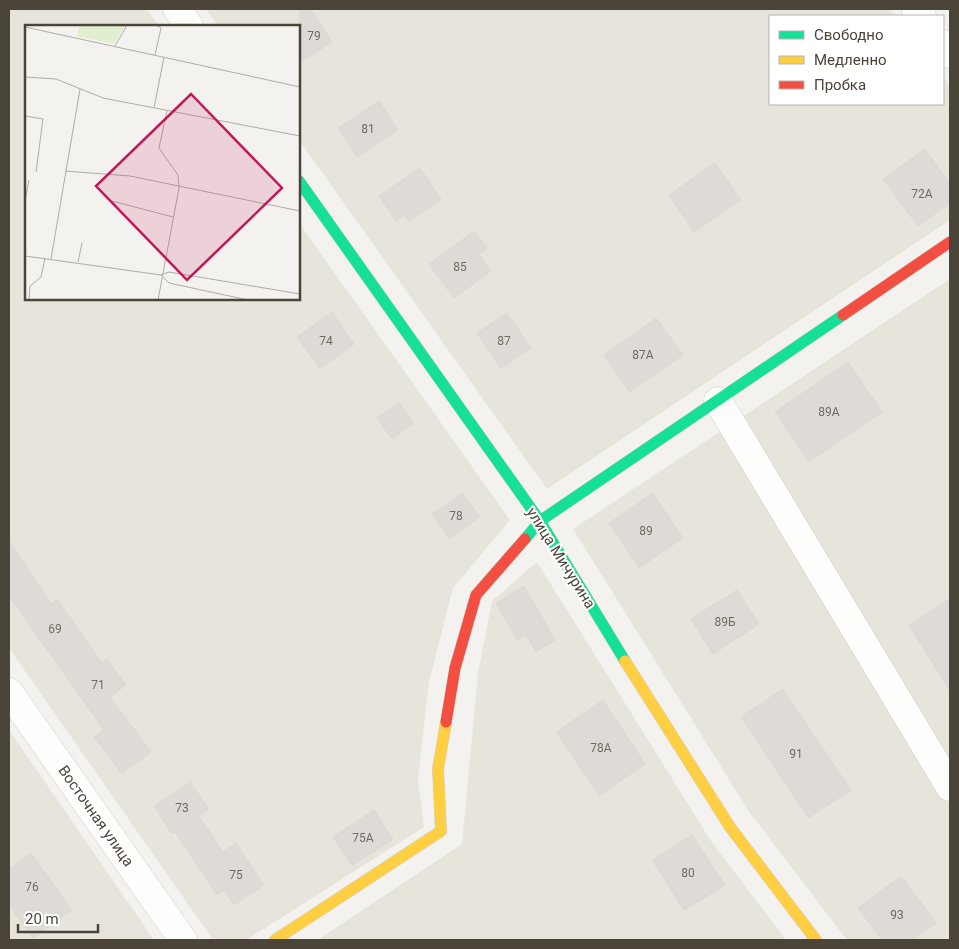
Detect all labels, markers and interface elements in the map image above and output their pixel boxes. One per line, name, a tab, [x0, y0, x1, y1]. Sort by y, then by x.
legend	[769, 15, 944, 105]
inset map	[25, 25, 300, 300]
text: Свободно	[814, 26, 883, 44]
house number: 79	[307, 29, 321, 43]
text: Медленно	[814, 51, 887, 69]
text: Пробка	[814, 76, 866, 94]
house number: 81	[361, 122, 375, 136]
house number: 72А	[911, 187, 933, 201]
house number: 85	[453, 260, 467, 274]
house number: 74	[319, 334, 333, 348]
house number: 87	[497, 334, 511, 348]
house number: 87А	[632, 348, 654, 362]
house number: 89А	[818, 405, 840, 419]
street label: улица Мичурина	[523, 504, 599, 612]
house number: 78	[449, 509, 463, 523]
house number: 89	[639, 524, 653, 538]
house number: 89Б	[714, 615, 736, 629]
house number: 69	[48, 622, 62, 636]
house number: 71	[91, 678, 105, 692]
house number: 78А	[590, 741, 612, 755]
house number: 91	[789, 747, 803, 761]
street label: Восточная улица	[54, 762, 138, 870]
house number: 73	[175, 801, 189, 815]
house number: 75А	[352, 831, 374, 845]
house number: 80	[681, 866, 695, 880]
house number: 75	[229, 868, 243, 882]
house number: 76	[25, 880, 39, 894]
scale bar	[18, 902, 98, 934]
house number: 93	[890, 908, 904, 922]
text: 20 m	[25, 910, 59, 928]

